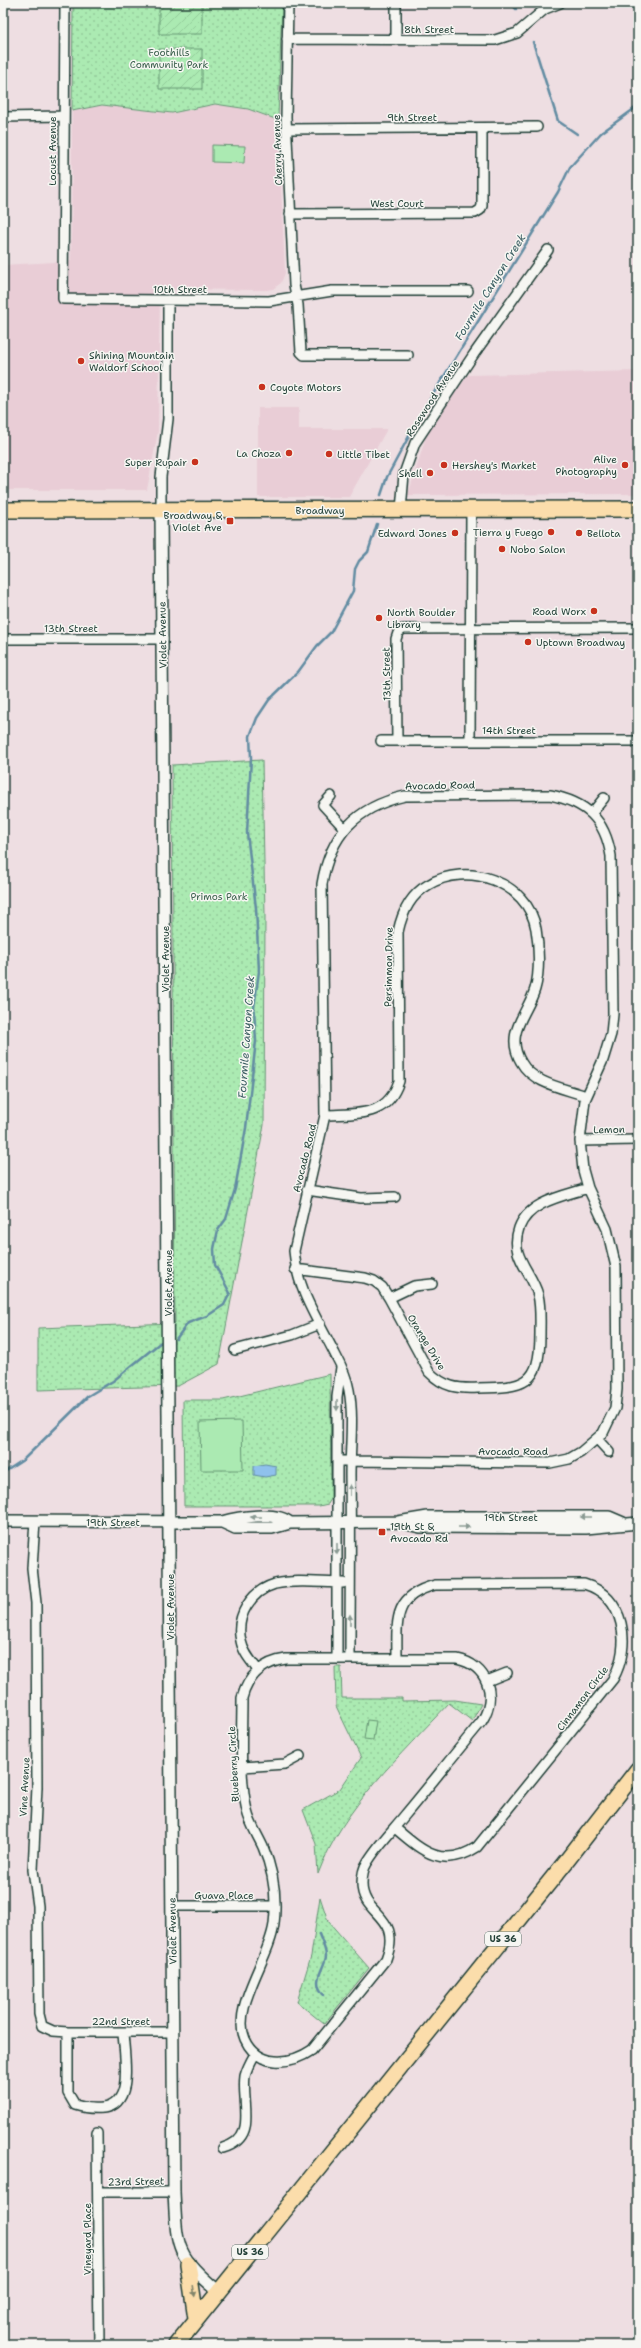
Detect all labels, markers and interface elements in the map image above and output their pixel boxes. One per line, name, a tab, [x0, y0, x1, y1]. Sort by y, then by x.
street label: 8th Street	[404, 23, 454, 36]
park label: Foothills Community Park	[130, 46, 208, 71]
street label: 9th Street	[387, 111, 437, 124]
street label: Cherry Avenue	[270, 114, 285, 186]
street label: Locust Avenue	[46, 116, 59, 186]
street label: West Court	[370, 197, 424, 210]
water label: Fourmile Canyon Creek	[451, 231, 530, 343]
street label: 10th Street	[153, 283, 207, 296]
place label: Shining Mountain Waldorf School	[89, 349, 174, 374]
marker: Shining Mountain Waldorf School	[76, 356, 86, 366]
street label: Rosewood Avenue	[403, 357, 462, 439]
place label: Coyote Motors	[270, 381, 342, 394]
marker: Coyote Motors	[257, 382, 267, 392]
place label: La Choza	[236, 447, 282, 460]
marker: La Choza	[284, 448, 294, 458]
place label: Little Tibet	[337, 448, 390, 461]
marker: Little Tibet	[324, 449, 334, 459]
place label: Alive Photography	[556, 453, 617, 478]
place label: Super Rupair	[125, 456, 187, 469]
marker: Super Rupair	[190, 457, 200, 467]
place label: Hershey's Market	[452, 459, 536, 472]
marker: Hershey's Market	[439, 460, 449, 470]
marker: Alive Photography	[620, 460, 630, 470]
place label: Shell	[399, 467, 422, 480]
marker: Shell	[425, 468, 435, 478]
street label: Broadway	[296, 504, 345, 517]
place label: Broadway & Violet Ave	[164, 509, 223, 534]
marker: Broadway & Violet Ave	[225, 516, 235, 526]
place label: Tierra y Fuego	[473, 526, 543, 539]
place label: Edward Jones	[378, 527, 447, 540]
marker: Tierra y Fuego	[546, 527, 556, 537]
place label: Bellota	[587, 527, 621, 540]
marker: Edward Jones	[450, 528, 460, 538]
marker: Bellota	[574, 528, 584, 538]
place label: Nobo Salon	[510, 543, 566, 556]
marker: Nobo Salon	[497, 544, 507, 554]
street label: Violet Avenue	[155, 601, 170, 669]
place label: Road Worx	[532, 605, 586, 618]
place label: North Boulder Library	[387, 606, 456, 631]
marker: Road Worx	[589, 606, 599, 616]
marker: North Boulder Library	[374, 613, 384, 623]
street label: 13th Street	[44, 622, 98, 635]
place label: Uptown Broadway	[536, 636, 625, 649]
marker: Uptown Broadway	[523, 637, 533, 647]
street label: 13th Street	[380, 647, 393, 701]
street label: 14th Street	[482, 724, 536, 737]
street label: Avocado Road	[405, 778, 476, 793]
park label: Primos Park	[190, 890, 248, 903]
street label: Violet Avenue	[159, 925, 172, 993]
street label: Persimmon Drive	[381, 927, 396, 1007]
water label: Fourmile Canyon Creek	[235, 974, 258, 1099]
street label: Avocado Road	[290, 1122, 319, 1194]
street label: Lemon	[593, 1123, 625, 1136]
street label: Violet Avenue	[162, 1249, 175, 1317]
street label: Orange Drive	[405, 1312, 449, 1373]
one-way arrow	[334, 1399, 340, 1412]
street label: Avocado Road	[478, 1445, 549, 1458]
one-way arrow	[347, 1484, 354, 1496]
street label: 19th Street	[484, 1511, 538, 1524]
one-way arrow	[249, 1514, 262, 1520]
one-way arrow	[579, 1514, 592, 1520]
street label: 19th Street	[86, 1516, 140, 1529]
place label: 19th St & Avocado Rd	[390, 1520, 449, 1545]
one-way arrow	[458, 1524, 471, 1530]
marker: 19th St & Avocado Rd	[377, 1527, 387, 1537]
one-way arrow	[334, 1543, 340, 1556]
street label: Violet Avenue	[164, 1573, 177, 1641]
one-way arrow	[347, 1613, 353, 1626]
street label: Cinnamon Circle	[554, 1663, 611, 1733]
street label: Blueberry Circle	[225, 1725, 242, 1802]
street label: Vine Avenue	[16, 1756, 33, 1817]
street label: Guava Place	[194, 1889, 254, 1902]
street label: Violet Avenue	[165, 1897, 180, 1965]
road number: US 36	[485, 1932, 521, 1946]
street label: 22nd Street	[92, 2015, 150, 2028]
street label: 23rd Street	[108, 2175, 164, 2188]
street label: Vineyard Place	[81, 2202, 94, 2275]
road number: US 36	[232, 2245, 268, 2259]
one-way arrow	[191, 2285, 197, 2297]

